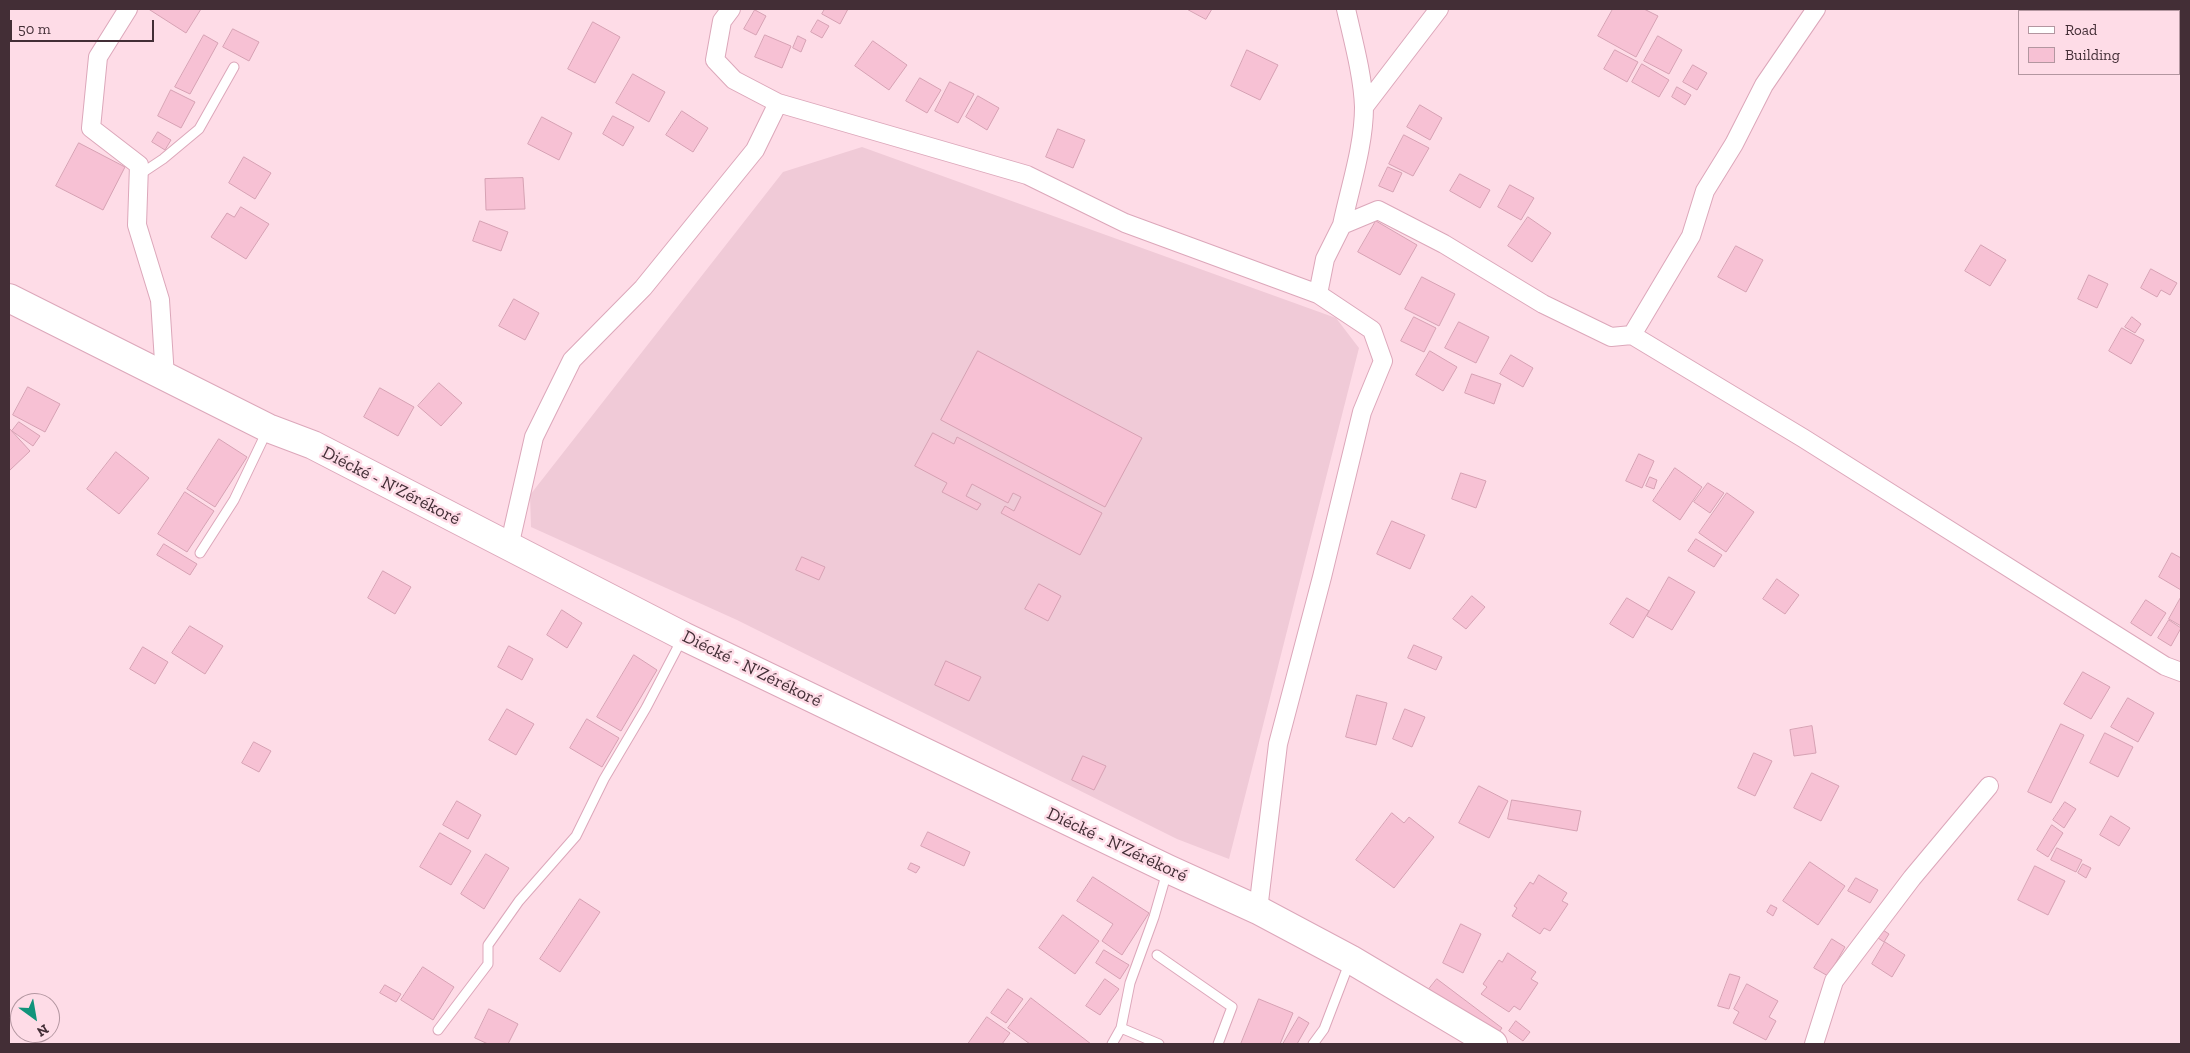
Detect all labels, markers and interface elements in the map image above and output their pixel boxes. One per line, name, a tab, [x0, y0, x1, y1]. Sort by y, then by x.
scale bar	[12, 10, 156, 42]
legend	[2018, 10, 2180, 75]
text: 50 m	[18, 20, 51, 38]
text: Road	[2065, 21, 2097, 39]
text: Building	[2065, 46, 2120, 64]
street label: Diécké - N'Zérékoré	[318, 442, 464, 530]
street label: Diécké - N'Zérékoré	[679, 626, 825, 712]
street label: Diécké - N'Zérékoré	[1043, 803, 1191, 887]
north arrow	[10, 993, 60, 1043]
text: N	[34, 1020, 52, 1040]

